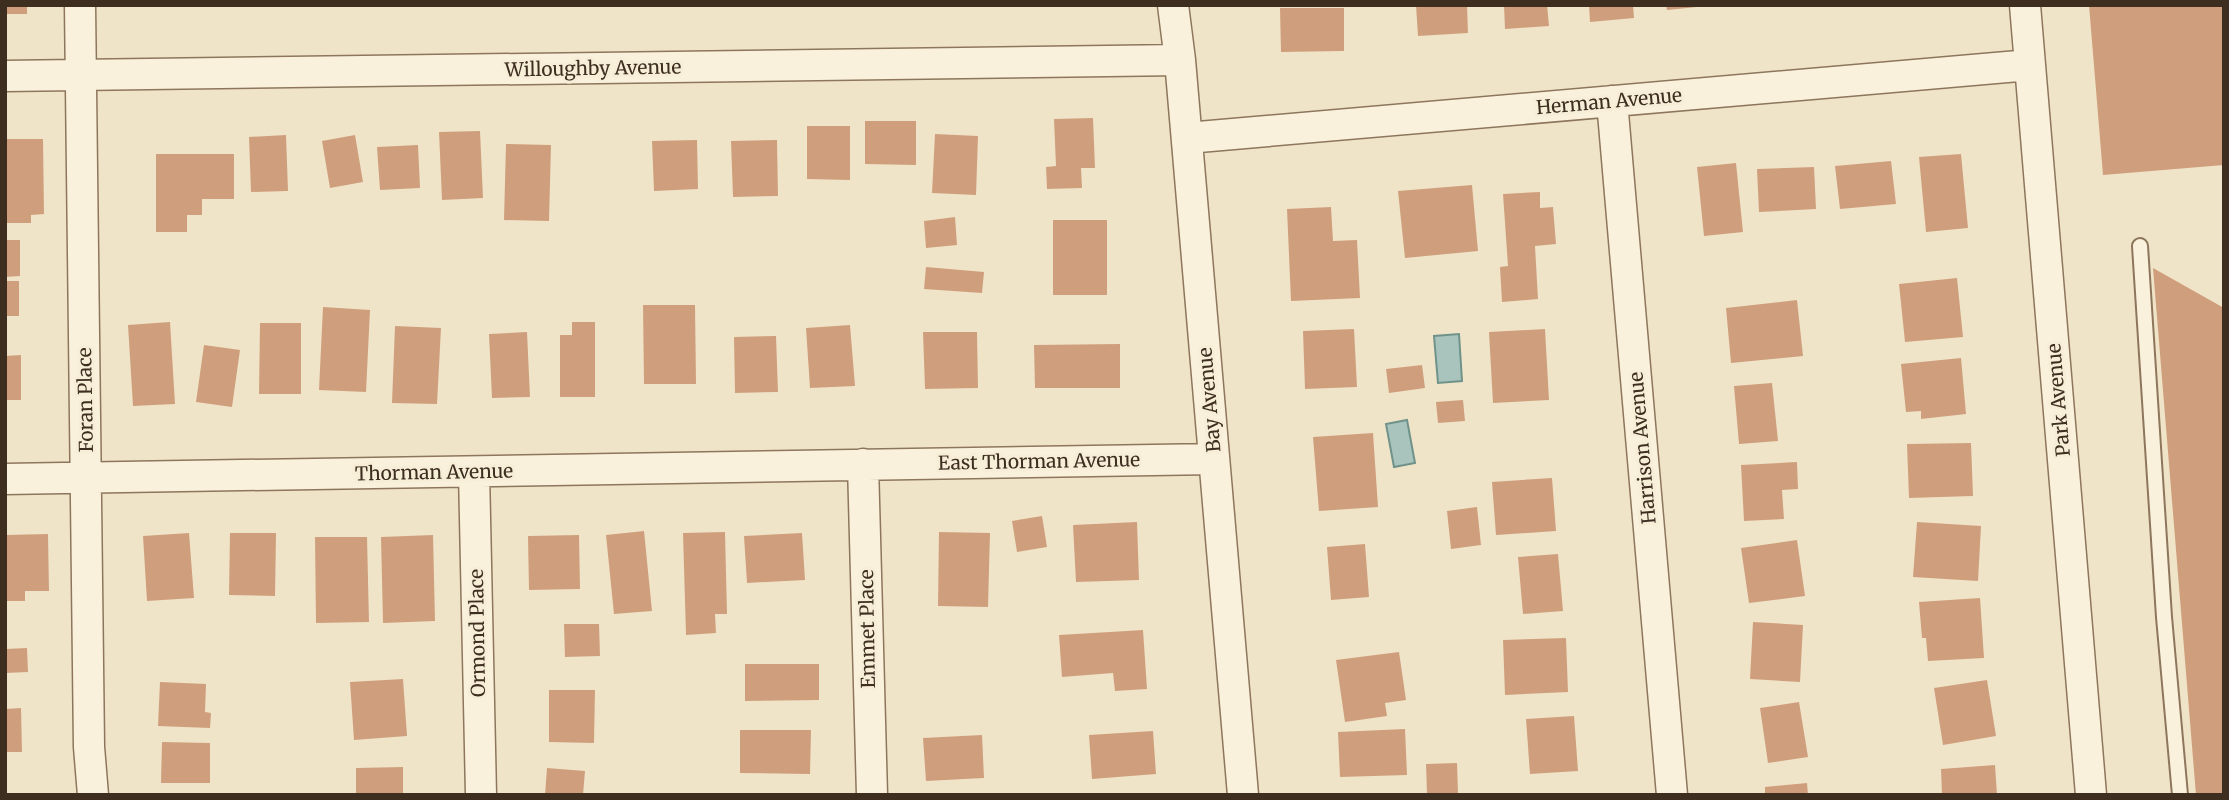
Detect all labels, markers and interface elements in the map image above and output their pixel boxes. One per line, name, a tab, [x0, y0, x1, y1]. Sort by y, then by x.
street label: Willoughby Avenue	[504, 54, 682, 82]
street label: Herman Avenue	[1535, 83, 1683, 119]
street label: Park Avenue	[2041, 342, 2075, 458]
street label: Bay Avenue	[1192, 346, 1226, 454]
street label: Foran Place	[72, 347, 98, 453]
street label: Harrison Avenue	[1623, 371, 1661, 525]
street label: East Thorman Avenue	[938, 447, 1140, 475]
street label: Thorman Avenue	[355, 459, 513, 485]
street label: Ormond Place	[464, 569, 490, 697]
street label: Emmet Place	[854, 569, 880, 689]

